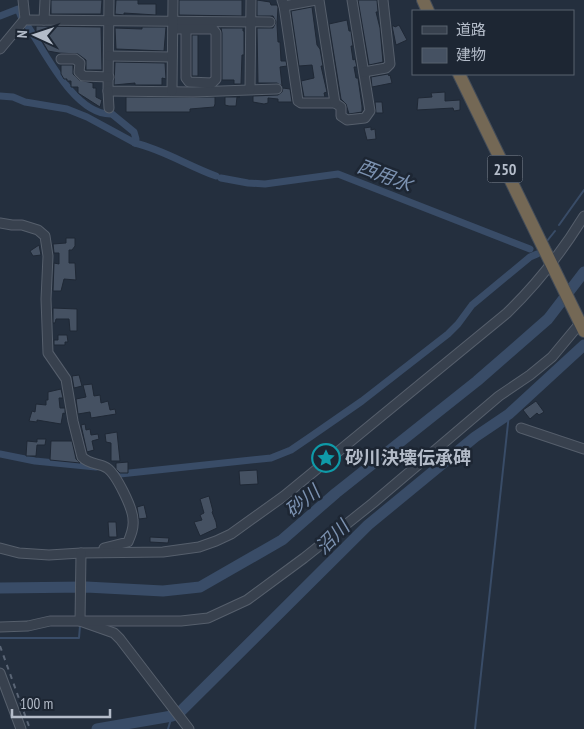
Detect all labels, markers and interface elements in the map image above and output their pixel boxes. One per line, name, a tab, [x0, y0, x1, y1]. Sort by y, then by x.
north arrow	[10, 10, 60, 60]
legend	[412, 10, 574, 75]
text: 道路	[456, 20, 486, 39]
text: N	[13, 30, 31, 39]
text: 建物	[456, 45, 486, 64]
water label: 西用水	[354, 154, 418, 197]
road number: 250	[488, 156, 522, 182]
place icon: 砂川決壊伝承碑	[311, 443, 341, 473]
place label: 砂川決壊伝承碑	[345, 446, 471, 469]
water label: 砂川	[280, 478, 326, 522]
water label: 沼川	[310, 514, 355, 559]
scale bar	[12, 686, 110, 718]
text: 100 m	[20, 694, 53, 713]

